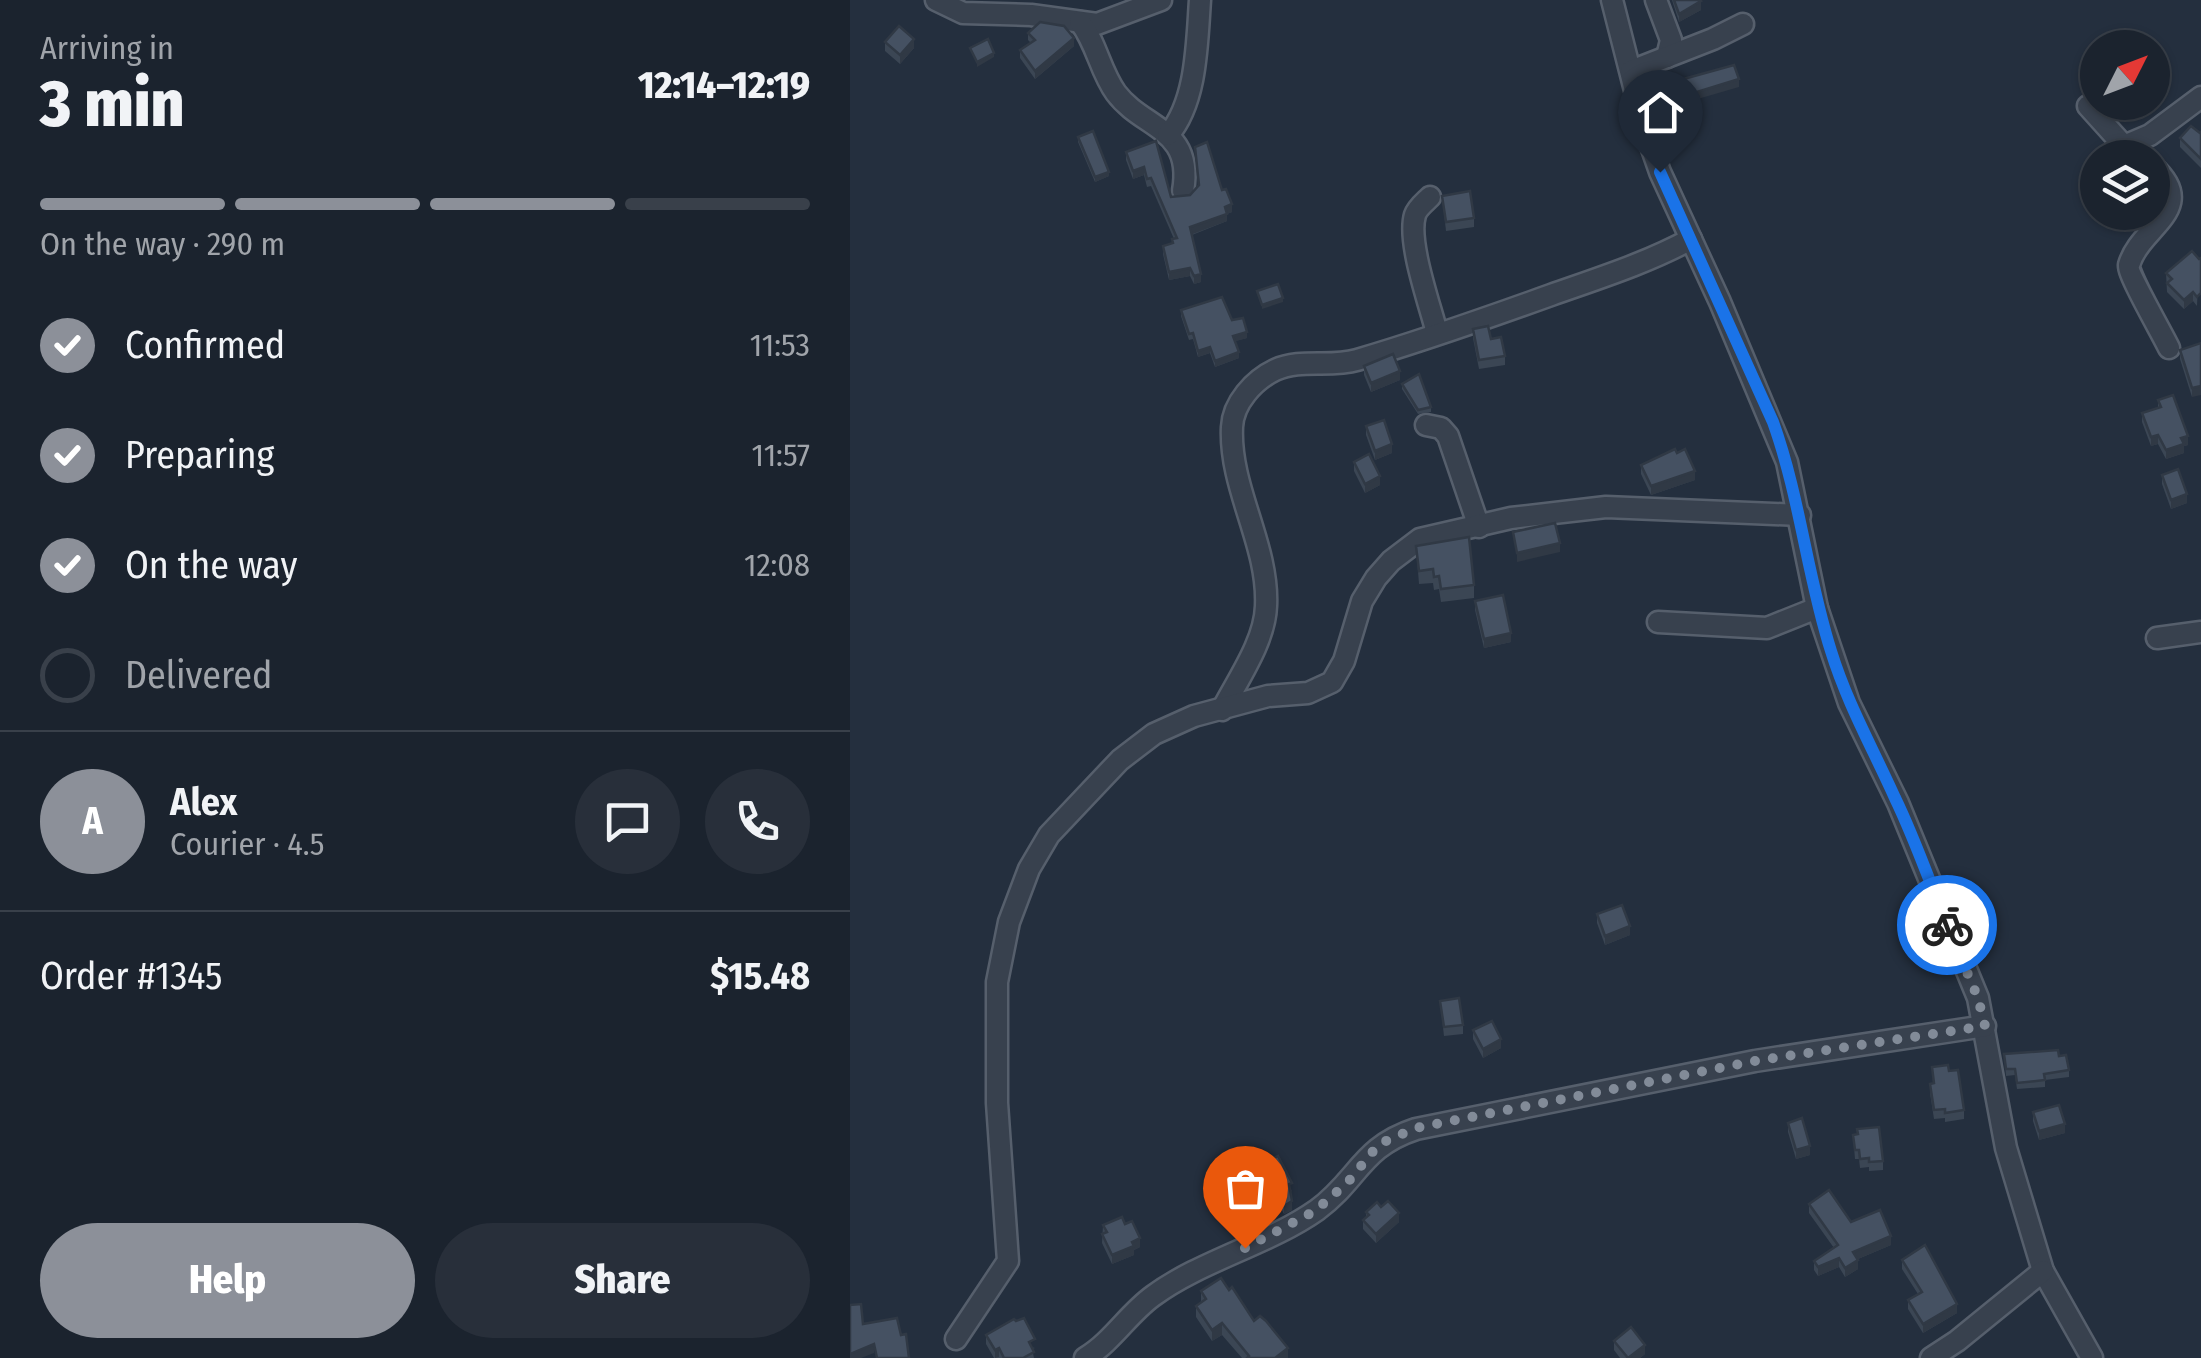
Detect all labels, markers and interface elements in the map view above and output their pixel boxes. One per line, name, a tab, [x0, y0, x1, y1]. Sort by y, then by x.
text: Arriving in	[40, 29, 174, 67]
north arrow	[2080, 30, 2170, 120]
map controls	[2080, 30, 2170, 230]
text: 12:14–12:19	[638, 62, 810, 108]
text: 3 min	[40, 65, 185, 143]
pin	[1618, 70, 1703, 173]
icon: home	[1633, 85, 1688, 140]
button: layers	[2080, 140, 2170, 230]
text: On the way · 290 m	[40, 225, 285, 263]
icon: check	[40, 318, 95, 373]
text: Confirmed	[125, 322, 285, 368]
text: 11:53	[750, 326, 810, 364]
icon: check	[40, 428, 95, 483]
text: Preparing	[125, 432, 274, 478]
text: 11:57	[752, 436, 810, 474]
icon: check	[40, 538, 95, 593]
text: On the way	[125, 542, 297, 588]
text: 12:08	[744, 546, 810, 584]
text: Delivered	[125, 652, 272, 698]
button: chat	[575, 769, 680, 874]
button: phone	[705, 769, 810, 874]
text: Alex	[170, 779, 237, 825]
text: A	[82, 798, 103, 844]
text: Courier · 4.5	[170, 825, 325, 863]
courier	[1897, 875, 1997, 975]
icon: bike	[1920, 898, 1975, 953]
text: Order #1345	[40, 953, 223, 999]
text: $15.48	[710, 953, 810, 999]
pin	[1203, 1146, 1288, 1249]
icon: bag	[1218, 1161, 1273, 1216]
button: Help	[40, 1223, 415, 1338]
button: Share	[435, 1223, 810, 1338]

